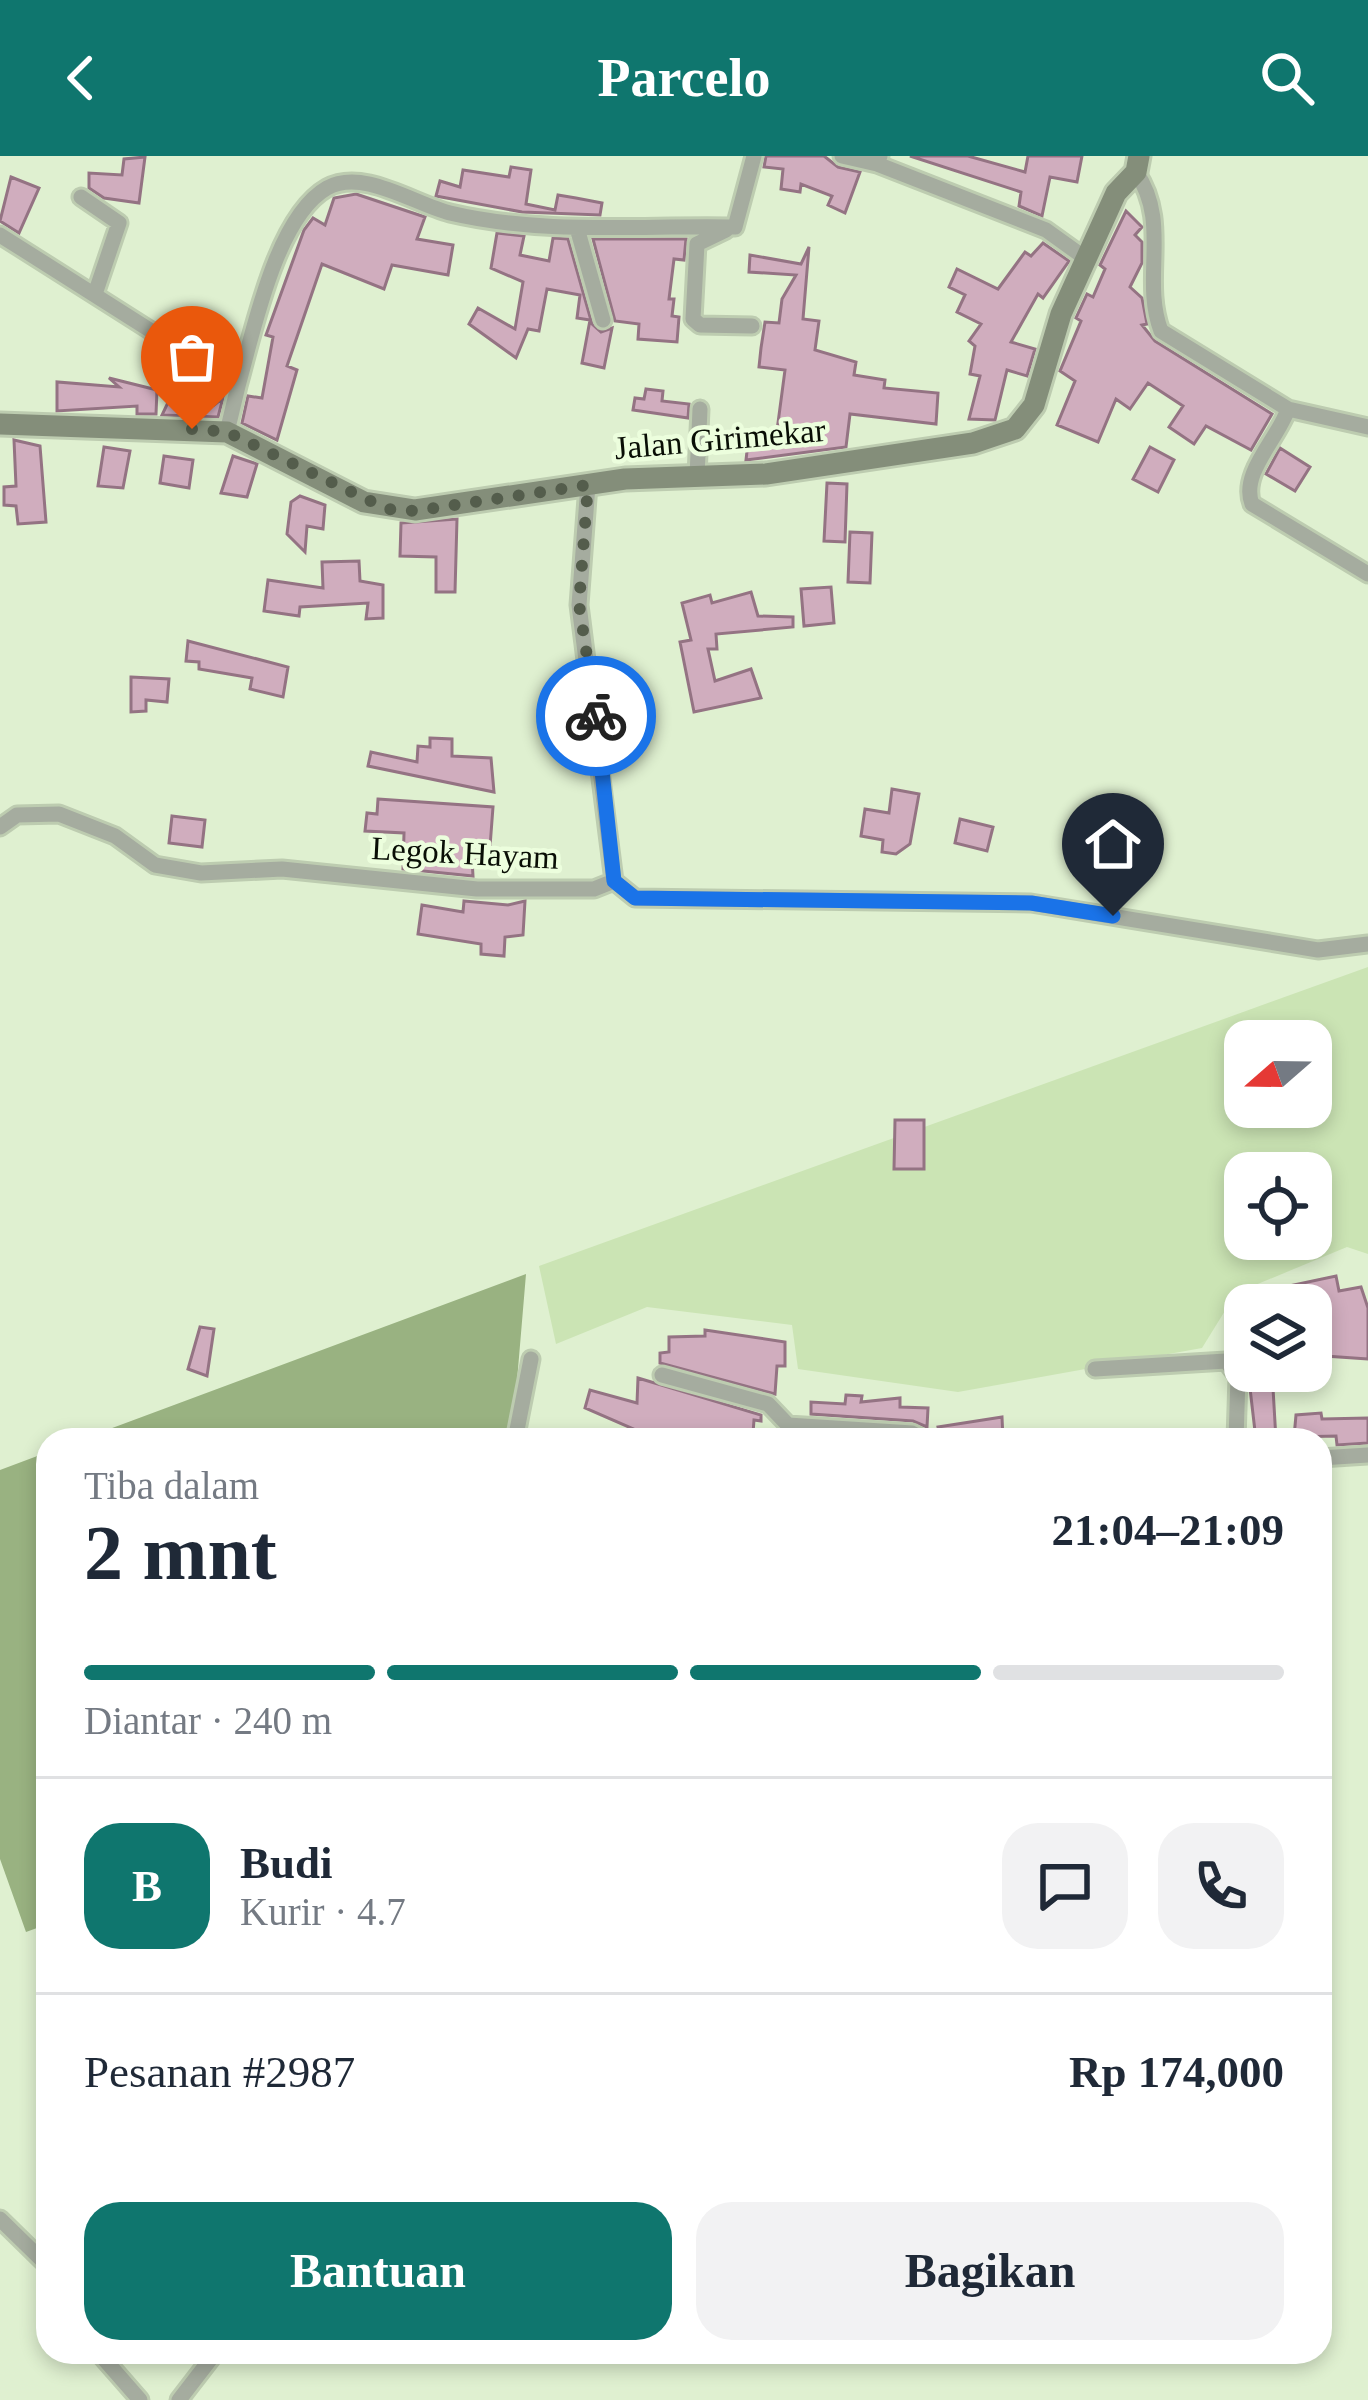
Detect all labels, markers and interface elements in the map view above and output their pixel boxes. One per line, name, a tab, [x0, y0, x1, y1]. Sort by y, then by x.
icon: back	[48, 45, 114, 111]
icon: search	[1254, 45, 1320, 111]
text: Parcelo	[598, 48, 770, 108]
pin	[141, 306, 243, 429]
icon: bag	[159, 324, 225, 390]
street label: Jalan Girimekar	[613, 412, 827, 466]
courier	[536, 656, 656, 776]
icon: bike	[563, 683, 629, 749]
pin	[1062, 793, 1164, 916]
icon: home	[1080, 811, 1146, 877]
street label: Legok Hayam	[370, 830, 560, 876]
north arrow	[1224, 1020, 1332, 1128]
map controls	[1224, 1020, 1332, 1392]
button: locate	[1224, 1152, 1332, 1260]
button: layers	[1224, 1284, 1332, 1392]
text: Tiba dalam	[84, 1464, 259, 1507]
text: 21:04–21:09	[1052, 1505, 1284, 1555]
text: 2 mnt	[84, 1509, 277, 1596]
text: Diantar · 240 m	[84, 1699, 332, 1742]
button: chat	[1002, 1823, 1128, 1949]
button: phone	[1158, 1823, 1284, 1949]
text: Budi	[240, 1838, 333, 1888]
text: B	[132, 1861, 162, 1911]
text: Kurir · 4.7	[240, 1890, 406, 1933]
text: Pesanan #2987	[84, 2047, 355, 2097]
text: Rp 174,000	[1069, 2047, 1284, 2097]
button: Bantuan	[84, 2202, 672, 2340]
button: Bagikan	[696, 2202, 1284, 2340]

